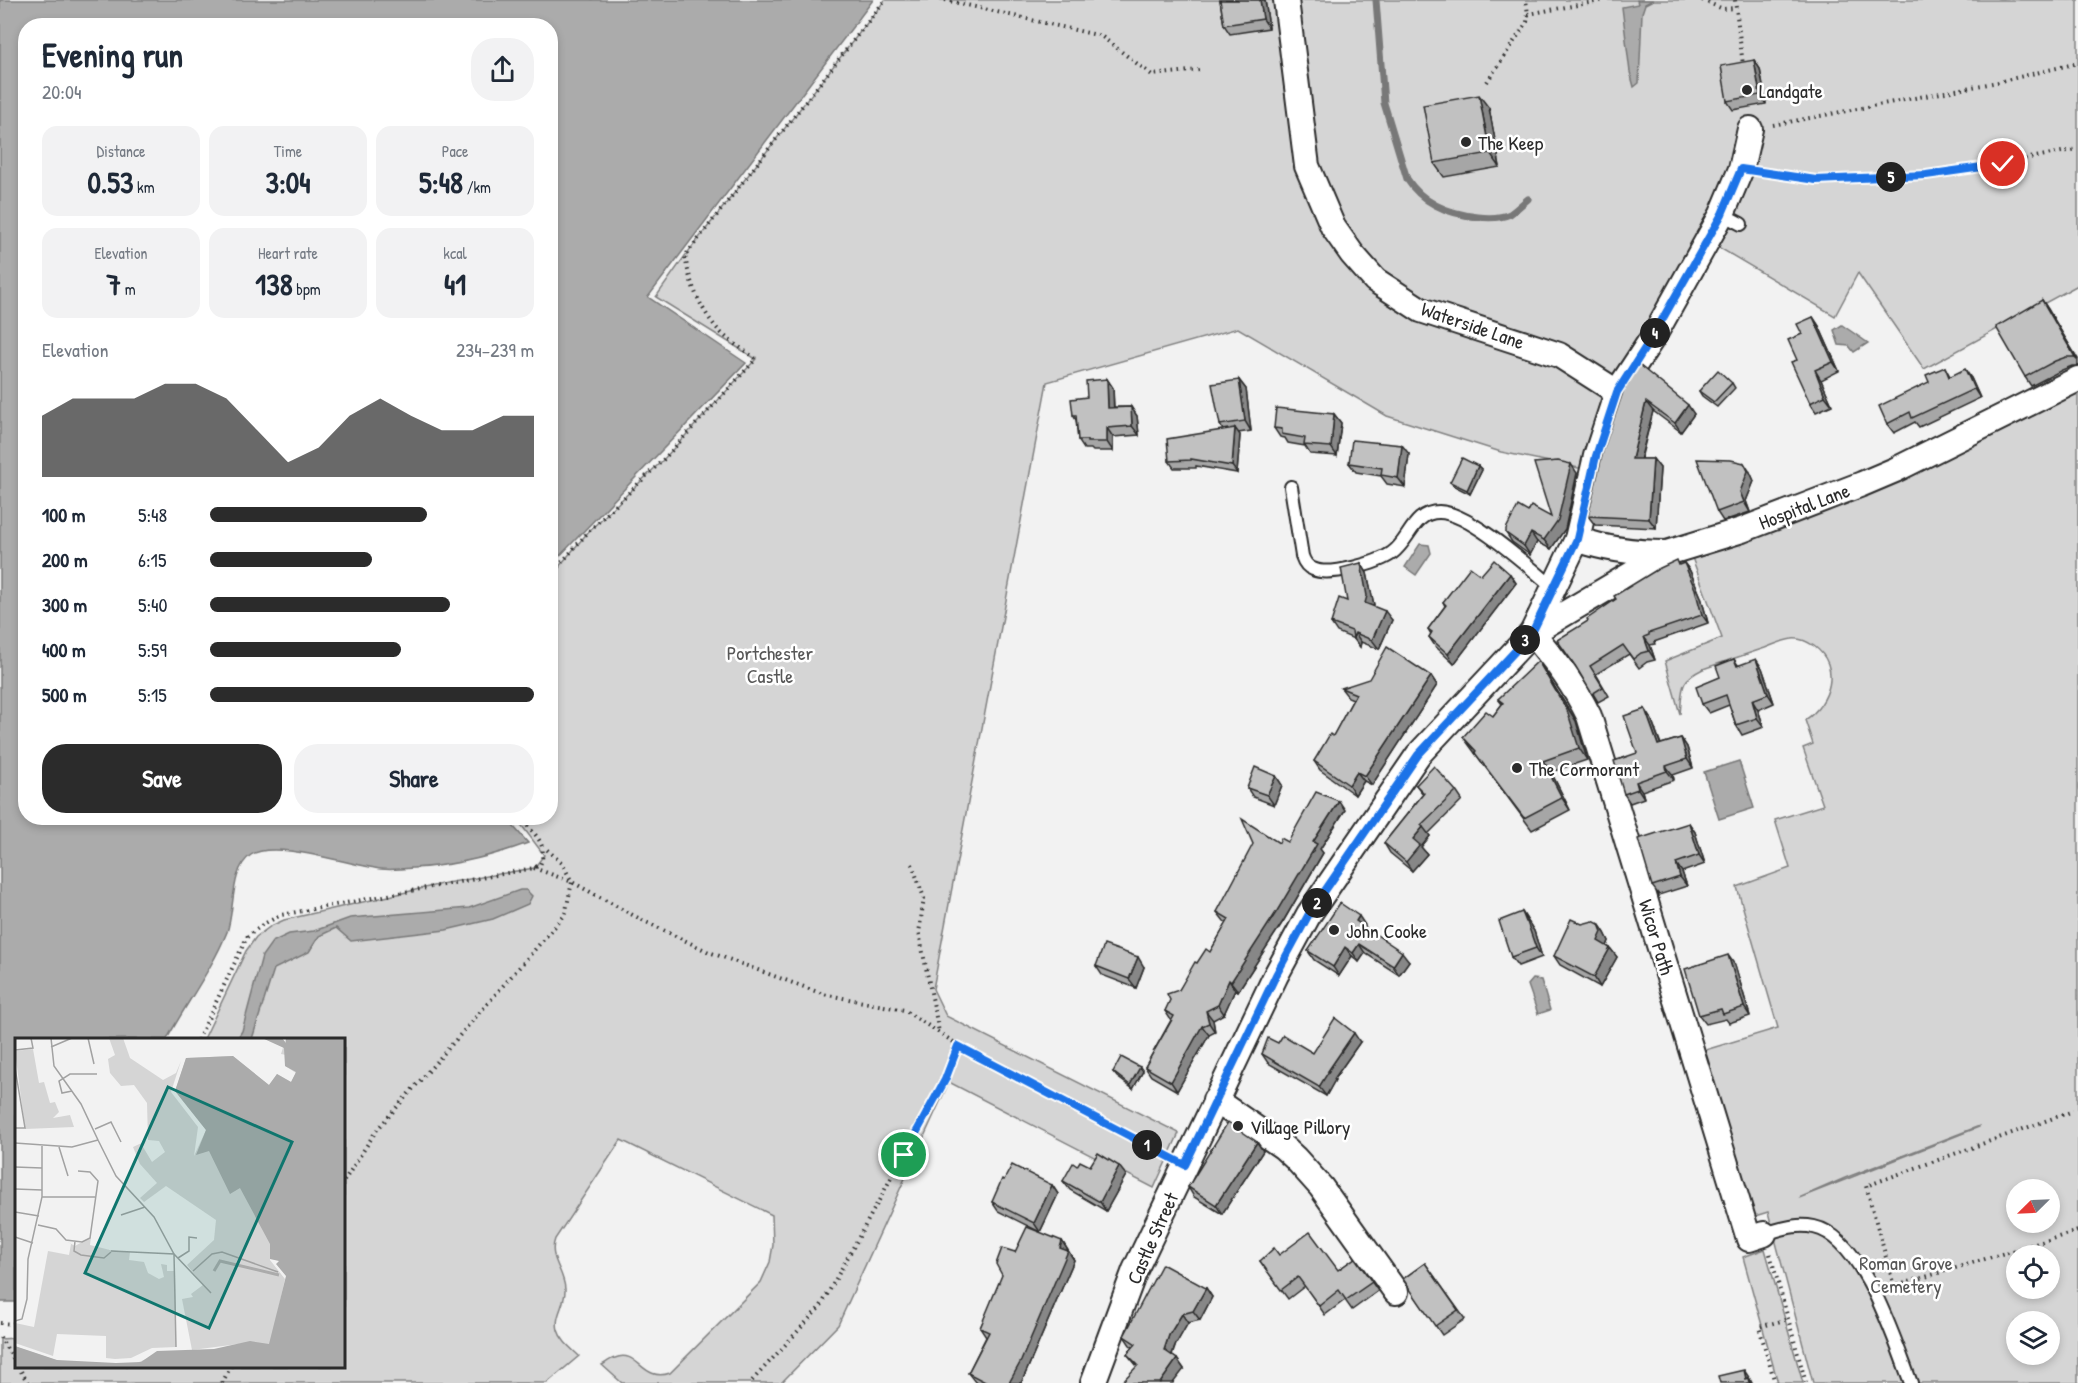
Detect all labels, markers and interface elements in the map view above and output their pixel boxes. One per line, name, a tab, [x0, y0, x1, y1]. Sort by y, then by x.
text: Evening run	[42, 33, 183, 77]
button: share	[471, 38, 534, 101]
place label: Landgate	[1759, 77, 1823, 104]
text: 20:04	[42, 78, 81, 105]
marker: Landgate	[1740, 83, 1754, 97]
place label: The Keep	[1478, 129, 1544, 156]
marker: The Keep	[1459, 135, 1473, 149]
pin	[1977, 138, 2028, 189]
text: Distance	[97, 140, 145, 162]
text: Time	[274, 140, 302, 162]
text: Pace	[442, 140, 468, 162]
icon: check	[1986, 147, 2019, 180]
text: 0.53	[87, 162, 133, 202]
text: 3:04	[265, 162, 311, 202]
text: 5:48	[419, 162, 463, 202]
pin: 5	[1876, 162, 1906, 192]
text: 5	[1888, 166, 1894, 188]
text: km	[133, 176, 155, 198]
text: /km	[463, 176, 491, 198]
text: Elevation	[94, 242, 148, 264]
text: Heart rate	[258, 242, 318, 264]
text: kcal	[443, 242, 467, 264]
text: 7	[106, 264, 121, 304]
text: 138	[255, 264, 293, 304]
text: 41	[444, 264, 466, 304]
text: m	[121, 278, 136, 300]
text: bpm	[293, 278, 321, 300]
street label: Waterside Lane	[1418, 295, 1528, 355]
pin: 4	[1640, 318, 1670, 348]
text: 4	[1652, 322, 1658, 344]
text: Elevation	[42, 336, 108, 363]
text: 234–239 m	[456, 336, 534, 363]
street label: Hospital Lane	[1755, 476, 1853, 536]
text: 100 m	[42, 501, 85, 528]
text: 5:48	[138, 501, 167, 528]
text: 200 m	[42, 546, 87, 573]
text: 6:15	[138, 546, 166, 573]
text: 300 m	[42, 591, 87, 618]
text: 5:40	[138, 591, 168, 618]
pin: 3	[1510, 625, 1540, 655]
text: 3	[1521, 629, 1529, 651]
text: 400 m	[42, 636, 86, 663]
text: 5:59	[138, 636, 167, 663]
park label: Portchester Castle	[727, 639, 814, 689]
text: 500 m	[42, 681, 87, 708]
text: 5:15	[138, 681, 167, 708]
button: Save	[42, 744, 282, 813]
button: Share	[294, 744, 534, 813]
place label: The Cormorant	[1529, 755, 1640, 782]
marker: The Cormorant	[1510, 761, 1524, 775]
pin: 2	[1302, 888, 1332, 918]
text: 2	[1313, 892, 1321, 914]
street label: Wicor Path	[1633, 896, 1681, 978]
place label: John Cooke	[1346, 917, 1427, 944]
marker: John Cooke	[1327, 923, 1341, 937]
inset map	[15, 1038, 345, 1368]
place label: Village Pillory	[1250, 1113, 1351, 1140]
marker: Village Pillory	[1231, 1119, 1245, 1133]
pin	[878, 1129, 929, 1180]
pin: 1	[1132, 1130, 1162, 1160]
text: 1	[1144, 1134, 1150, 1156]
icon: arrive	[887, 1138, 920, 1171]
north arrow	[2006, 1179, 2060, 1233]
map controls	[2006, 1179, 2060, 1365]
street label: Castle Street	[1120, 1187, 1185, 1288]
button: locate	[2006, 1245, 2060, 1299]
park label: Roman Grove Cemetery	[1859, 1249, 1953, 1299]
button: layers	[2006, 1311, 2060, 1365]

